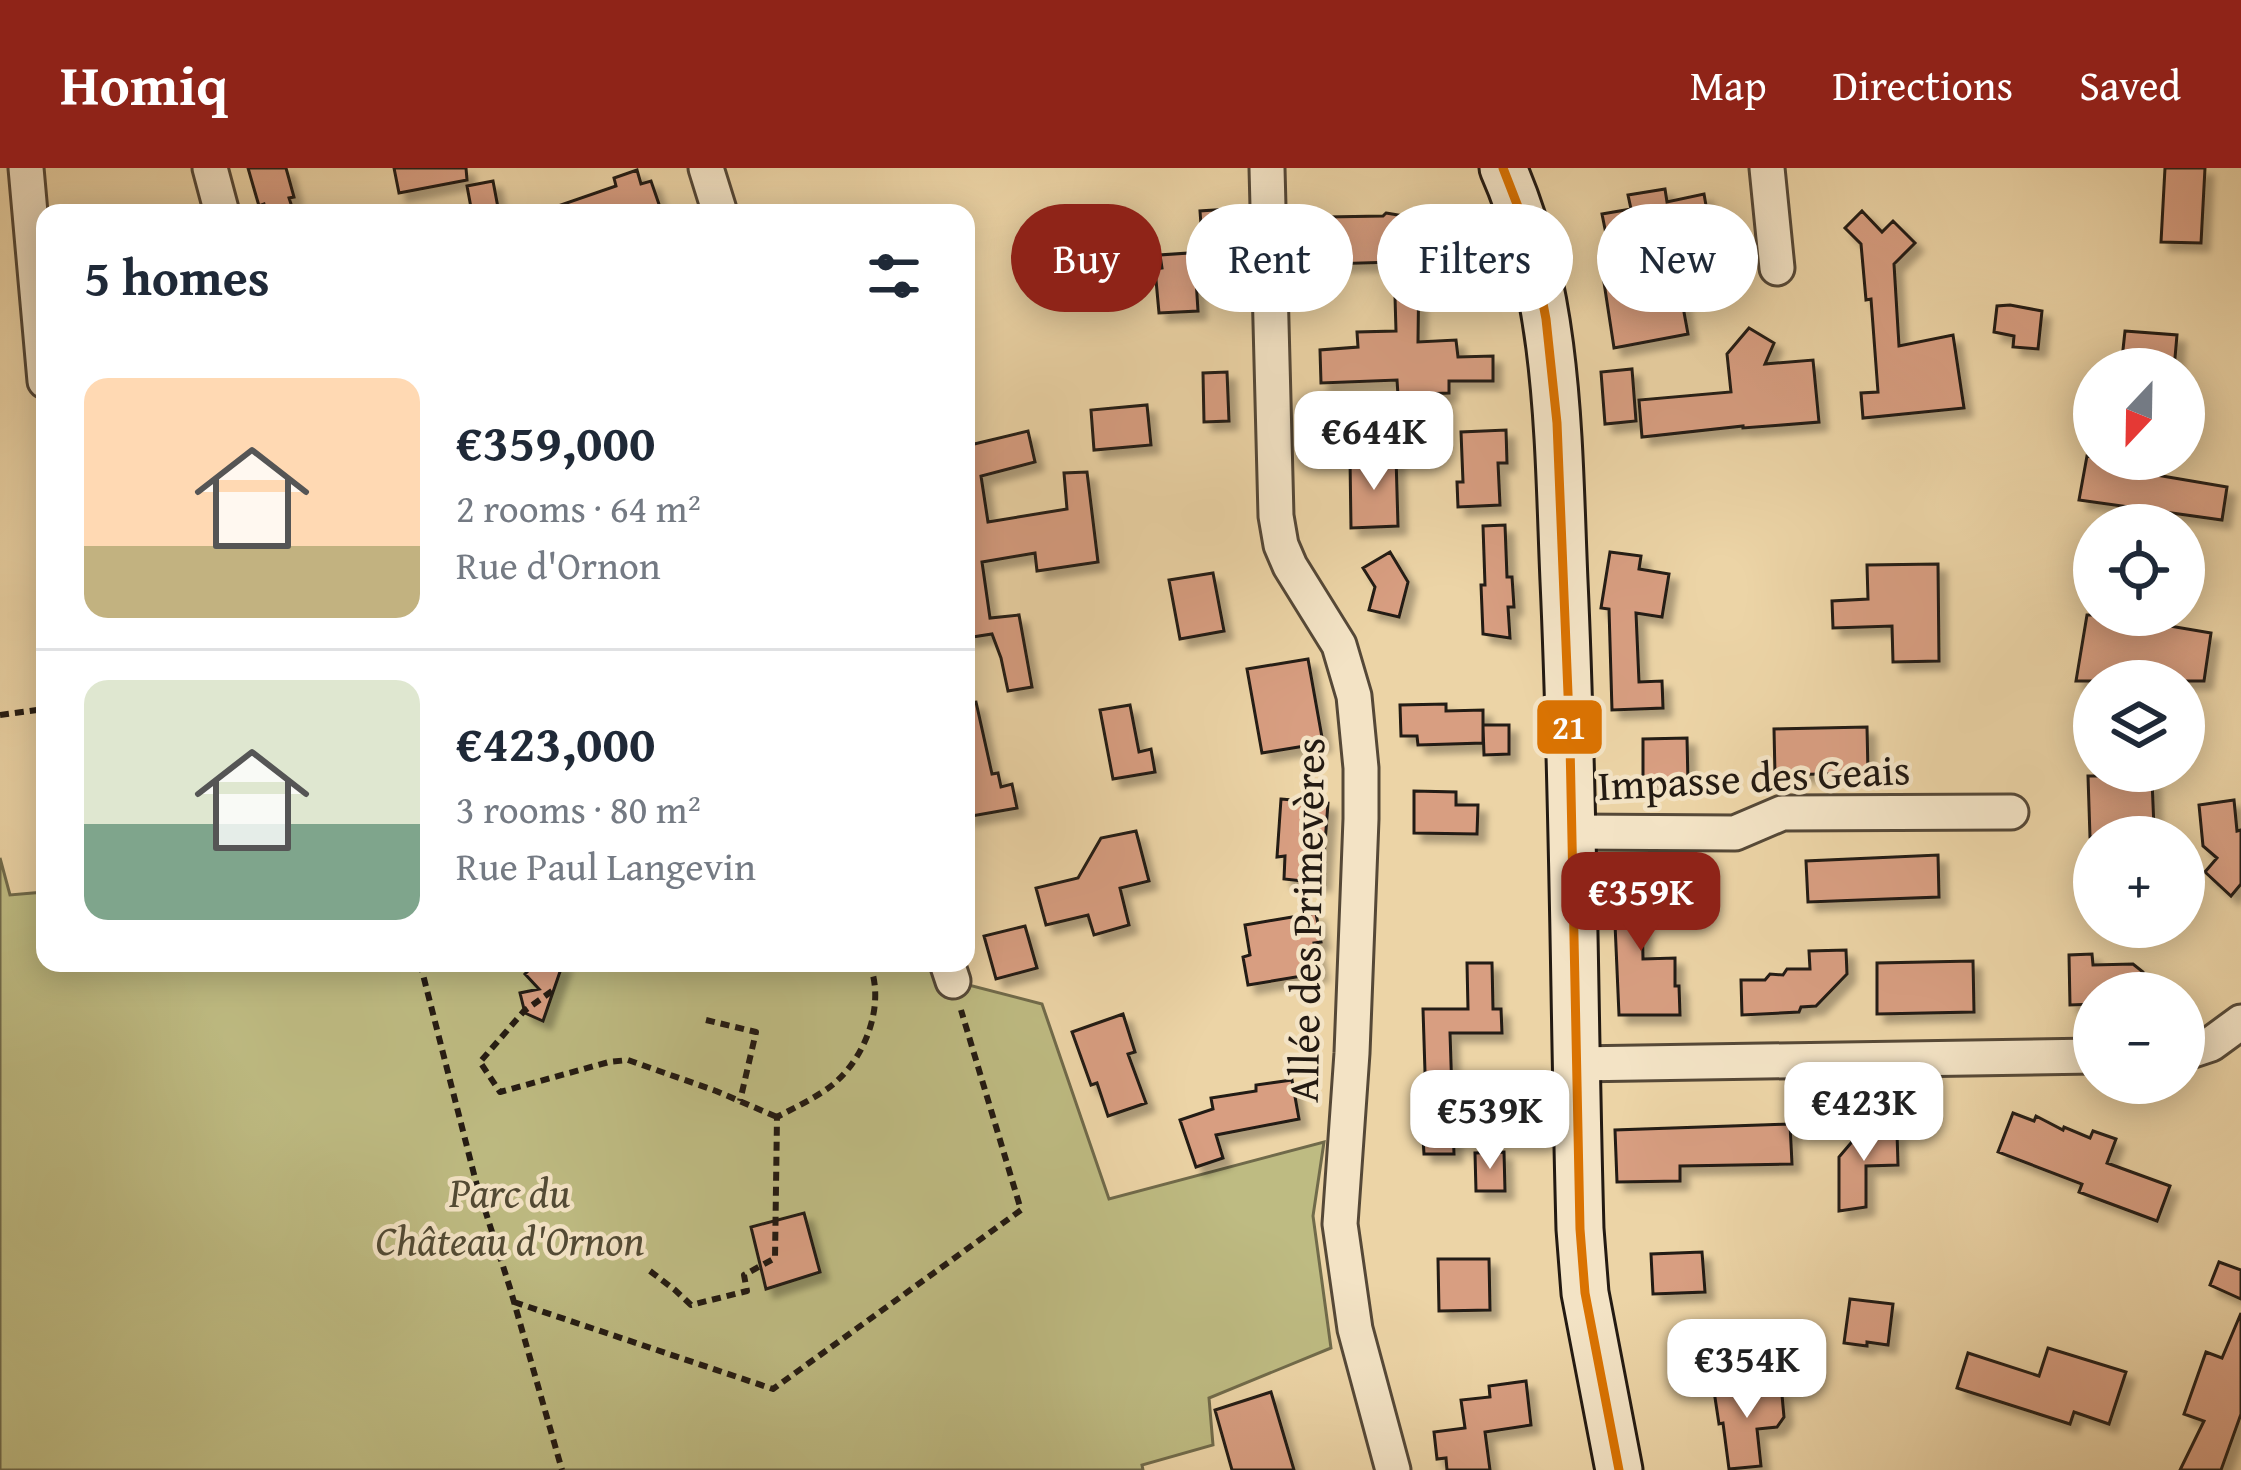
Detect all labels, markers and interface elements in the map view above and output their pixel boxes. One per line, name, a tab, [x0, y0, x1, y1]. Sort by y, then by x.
text: Homiq	[60, 42, 228, 126]
text: Map	[1690, 54, 1767, 115]
text: Directions	[1833, 54, 2013, 115]
text: Saved	[2079, 54, 2181, 115]
chip: Buy	[1011, 204, 1162, 312]
chip: Rent	[1186, 204, 1353, 312]
chip: Filters	[1377, 204, 1573, 312]
chip: New	[1597, 204, 1758, 312]
text: 5 homes	[84, 239, 270, 314]
icon: filters	[861, 243, 927, 309]
north arrow	[2073, 348, 2205, 480]
map controls	[2073, 348, 2205, 1104]
pin: €644K	[1290, 391, 1458, 493]
text: €644K	[1321, 401, 1427, 458]
text: €359,000	[456, 404, 655, 479]
icon: home	[180, 426, 324, 570]
text: 2 rooms · 64 m²	[456, 479, 701, 536]
button: locate	[2073, 504, 2205, 636]
text: Rue d'Ornon	[456, 536, 661, 593]
button: layers	[2073, 660, 2205, 792]
line badge: 21	[1535, 698, 1604, 756]
text: 21	[1552, 703, 1586, 751]
text: €423,000	[456, 705, 655, 780]
icon: home	[180, 728, 324, 872]
street label: Allée des Primevères	[1272, 737, 1339, 1103]
street label: Impasse des Geais	[1596, 738, 1912, 815]
text: 3 rooms · 80 m²	[456, 780, 701, 837]
button: +	[2073, 816, 2205, 948]
text: Rue Paul Langevin	[456, 837, 756, 894]
pin: €359K	[1557, 852, 1725, 954]
text: €359K	[1588, 862, 1694, 919]
button: −	[2073, 972, 2205, 1104]
pin: €423K	[1780, 1062, 1948, 1164]
pin: €539K	[1406, 1070, 1574, 1172]
text: €423K	[1811, 1072, 1917, 1129]
text: €539K	[1437, 1080, 1543, 1137]
park label: Parc du Château d'Ornon	[375, 1161, 645, 1270]
pin: €354K	[1663, 1319, 1831, 1421]
text: €354K	[1694, 1329, 1800, 1386]

